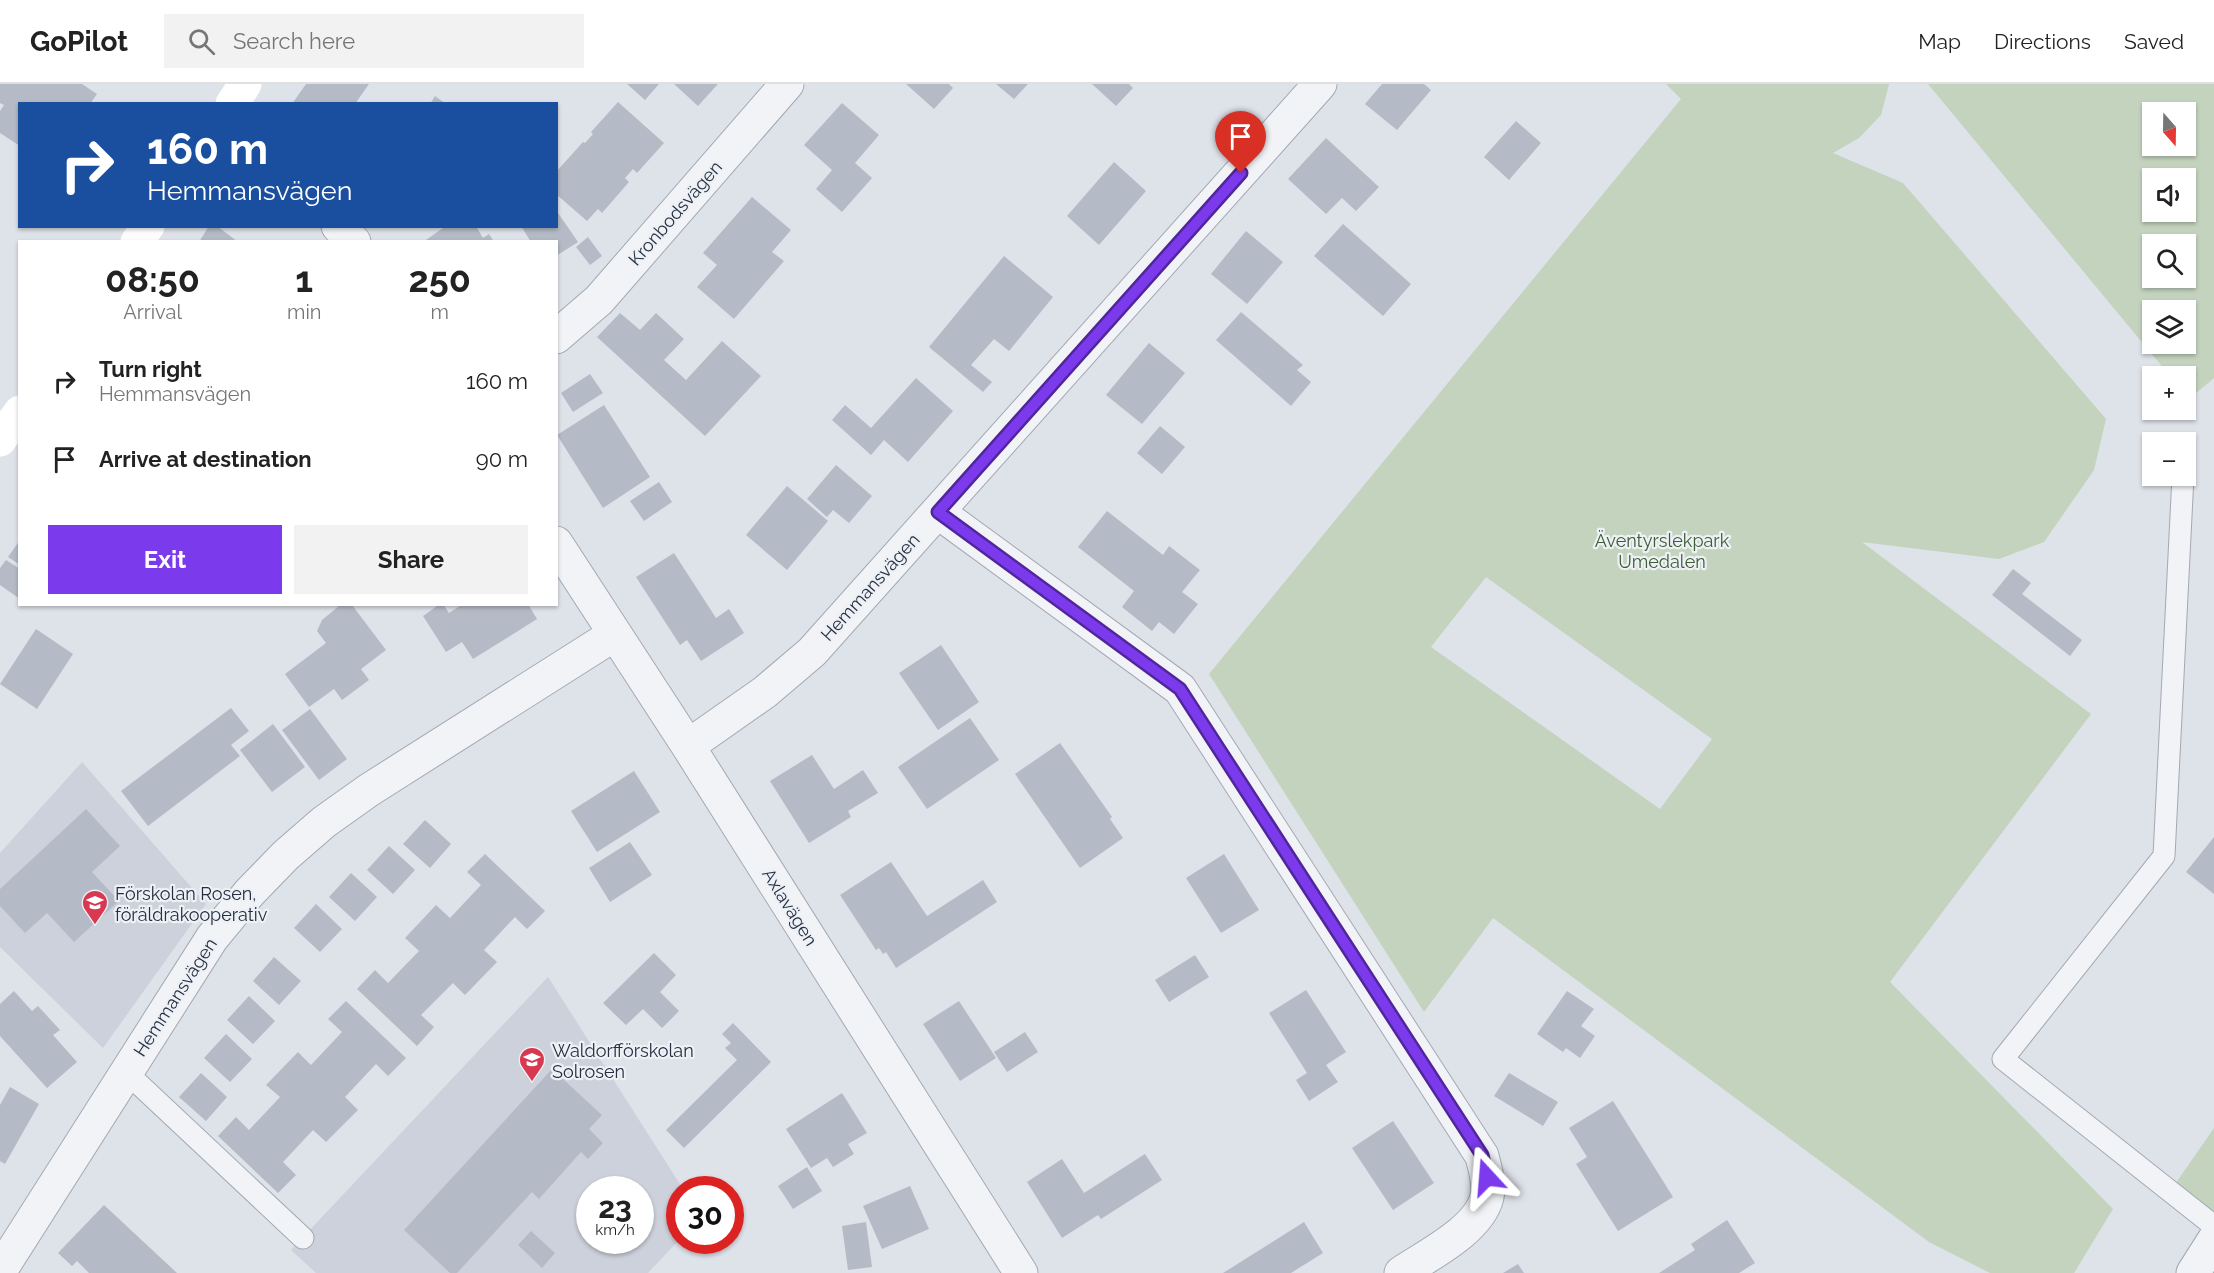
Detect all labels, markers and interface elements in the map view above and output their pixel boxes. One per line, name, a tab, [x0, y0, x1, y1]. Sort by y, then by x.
search box	[164, 14, 584, 68]
text: GoPilot	[30, 25, 128, 58]
icon: search	[185, 25, 218, 58]
text: Search here	[233, 28, 355, 54]
text: Map	[1918, 29, 1961, 54]
text: Directions	[1994, 29, 2091, 54]
text: Saved	[2124, 29, 2184, 54]
north arrow	[2142, 102, 2196, 156]
map controls	[2142, 102, 2196, 486]
pin	[1215, 111, 1266, 173]
icon: arrive	[1224, 120, 1257, 153]
text: 160 m	[147, 125, 268, 174]
icon: right	[48, 126, 126, 204]
street label: Kronbodsvägen	[624, 156, 726, 270]
button: sound	[2142, 168, 2196, 222]
text: Hemmansvägen	[147, 175, 352, 206]
button: search	[2142, 234, 2196, 288]
text: 08:50	[105, 258, 200, 300]
text: 1	[295, 258, 313, 300]
text: 250	[409, 258, 471, 300]
text: Arrival	[123, 300, 182, 324]
text: min	[287, 300, 321, 324]
text: m	[431, 300, 449, 324]
button: layers	[2142, 300, 2196, 354]
text: Turn right	[99, 356, 202, 382]
icon: right	[48, 365, 81, 398]
button: +	[2142, 366, 2196, 420]
text: 160 m	[466, 368, 528, 394]
text: Hemmansvägen	[99, 382, 251, 406]
button: −	[2142, 432, 2196, 486]
icon: arrive	[48, 443, 81, 476]
text: Arrive at destination	[99, 446, 312, 472]
text: 90 m	[476, 446, 528, 472]
button: Exit	[48, 525, 282, 594]
button: Share	[294, 525, 528, 594]
street label: Hemmansvägen	[816, 529, 924, 645]
park label: Äventyrslekpark Umedalen	[1595, 530, 1730, 572]
street label: Axlavägen	[758, 865, 822, 949]
place label: Förskolan Rosen, föräldrakooperativ	[115, 883, 268, 925]
school or university icon: Förskolan Rosen, föräldrakooperativ	[80, 888, 110, 926]
street label: Hemmansvägen	[129, 934, 221, 1060]
place label: Waldorfförskolan Solrosen	[552, 1040, 694, 1082]
school or university icon: Waldorfförskolan Solrosen	[517, 1045, 547, 1083]
position arrow	[1455, 1145, 1519, 1209]
speed limit sign: 30	[666, 1176, 744, 1254]
text: 23	[598, 1190, 632, 1225]
text: km/h	[595, 1221, 635, 1239]

